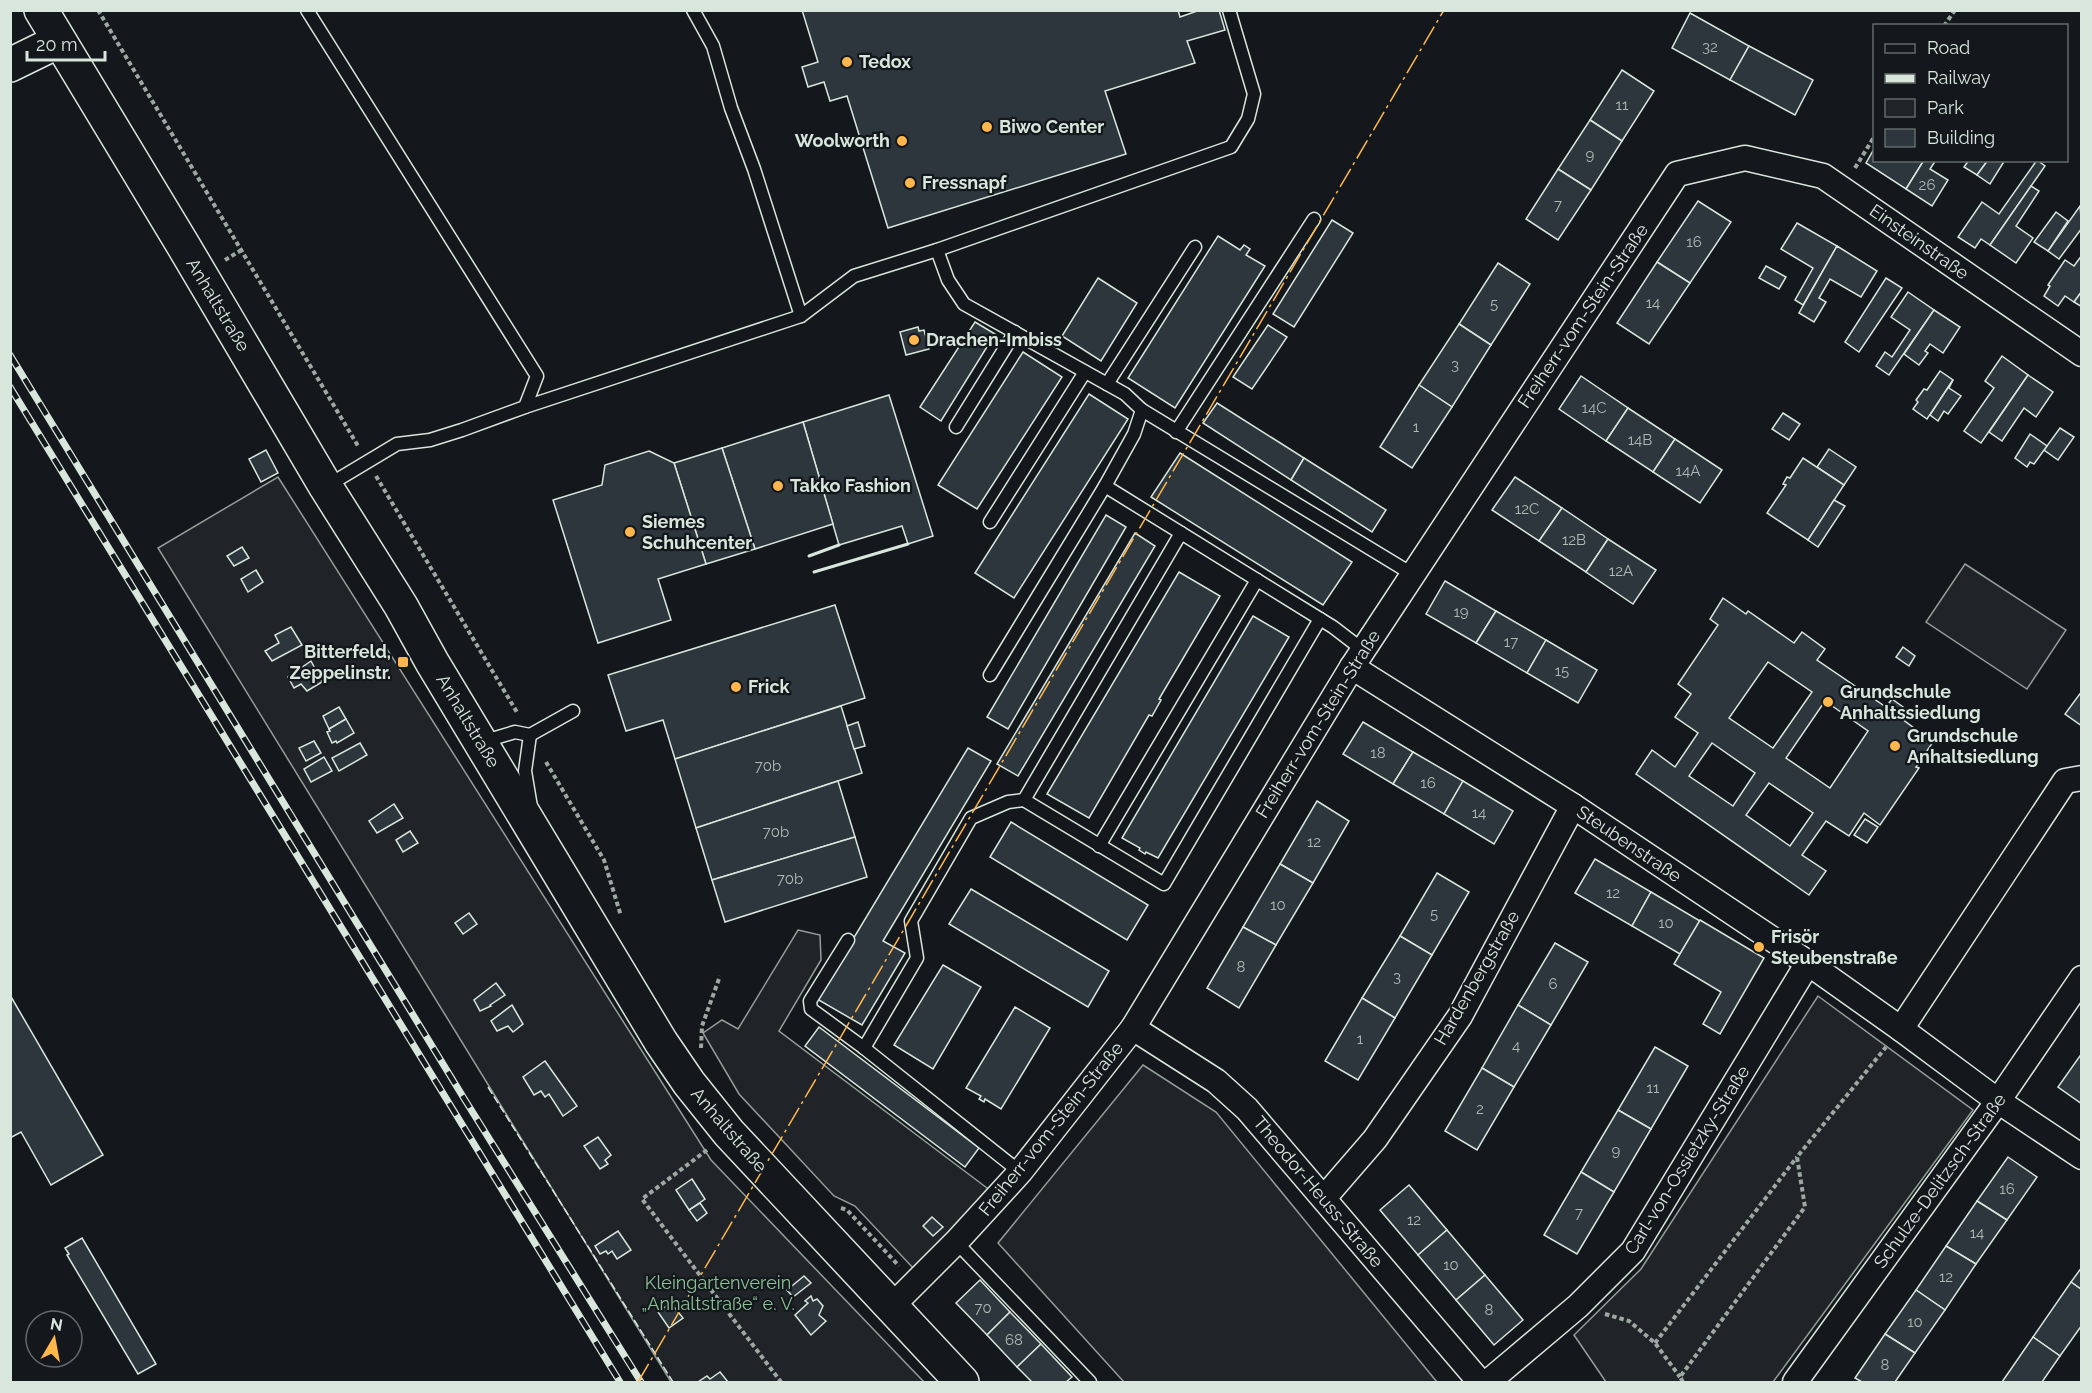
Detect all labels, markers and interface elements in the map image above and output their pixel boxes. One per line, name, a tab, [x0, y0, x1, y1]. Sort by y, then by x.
scale bar	[27, 24, 105, 62]
legend	[1873, 24, 2068, 162]
text: 20 m	[36, 34, 78, 55]
text: Road	[1927, 37, 1970, 58]
house number: 32	[1702, 38, 1718, 56]
place label: Tedox	[859, 51, 911, 72]
marker: Tedox	[840, 55, 854, 69]
text: Railway	[1927, 67, 1991, 88]
house number: 11	[1616, 96, 1629, 114]
text: Park	[1927, 97, 1964, 118]
place label: Biwo Center	[999, 116, 1104, 137]
marker: Biwo Center	[980, 120, 994, 134]
text: Building	[1927, 127, 1995, 148]
place label: Woolworth	[795, 130, 890, 151]
marker: Woolworth	[895, 134, 909, 148]
house number: 9	[1586, 146, 1595, 164]
place label: Fressnapf	[922, 172, 1008, 193]
marker: Fressnapf	[903, 176, 917, 190]
house number: 26	[1919, 176, 1935, 194]
house number: 7	[1554, 196, 1562, 214]
street label: Einsteinstraße	[1866, 200, 1973, 284]
street label: Freiherr-vom-Stein-Straße	[1513, 219, 1652, 412]
house number: 16	[1686, 233, 1702, 251]
street label: Anhaltstraße	[182, 254, 255, 356]
house number: 14	[1646, 294, 1660, 312]
house number: 5	[1490, 295, 1498, 313]
place label: Drachen-Imbiss	[926, 329, 1062, 350]
marker: Drachen-Imbiss	[907, 333, 921, 347]
house number: 3	[1451, 356, 1459, 374]
house number: 14C	[1582, 399, 1606, 417]
house number: 1	[1413, 418, 1420, 436]
house number: 14B	[1628, 431, 1652, 449]
house number: 14A	[1676, 462, 1700, 480]
place label: Takko Fashion	[790, 475, 911, 496]
marker: Takko Fashion	[771, 479, 785, 493]
house number: 12C	[1515, 500, 1539, 518]
place label: Siemes Schuhcenter	[642, 511, 752, 553]
marker: Siemes Schuhcenter	[623, 525, 637, 539]
house number: 12B	[1562, 531, 1586, 549]
house number: 12A	[1609, 562, 1633, 580]
house number: 19	[1453, 603, 1469, 621]
street label: Freiherr-vom-Stein-Straße	[1251, 626, 1384, 822]
house number: 17	[1504, 633, 1518, 651]
place label: Bitterfeld, Zeppelinstr.	[289, 641, 391, 683]
marker: Bitterfeld, Zeppelinstr.	[396, 655, 410, 669]
house number: 15	[1555, 662, 1569, 680]
street label: Anhaltstraße	[432, 670, 505, 772]
place label: Frick	[748, 676, 791, 697]
marker: Frick	[729, 680, 743, 694]
place label: Grundschule Anhaltssiedlung	[1840, 681, 1981, 723]
marker: Grundschule Anhaltssiedlung	[1821, 695, 1835, 709]
place label: Grundschule Anhaltsiedlung	[1907, 725, 2039, 767]
marker: Grundschule Anhaltsiedlung	[1888, 739, 1902, 753]
house number: 18	[1370, 744, 1386, 762]
house number: 70b	[755, 757, 781, 775]
house number: 16	[1420, 774, 1436, 792]
street label: Steubenstraße	[1573, 801, 1686, 886]
house number: 14	[1472, 804, 1486, 822]
house number: 70b	[763, 823, 789, 841]
house number: 12	[1307, 833, 1321, 851]
house number: 70b	[777, 870, 803, 888]
house number: 12	[1606, 884, 1620, 902]
house number: 10	[1270, 896, 1286, 914]
house number: 5	[1430, 905, 1438, 923]
street label: Hardenbergstraße	[1430, 907, 1524, 1049]
house number: 10	[1658, 914, 1674, 932]
place label: Frisör Steubenstraße	[1771, 926, 1898, 968]
marker: Frisör Steubenstraße	[1752, 940, 1766, 954]
house number: 8	[1237, 958, 1246, 976]
house number: 3	[1393, 968, 1401, 986]
house number: 6	[1548, 975, 1558, 993]
house number: 1	[1357, 1030, 1364, 1048]
street label: Freiherr-vom-Stein-Straße	[974, 1037, 1127, 1220]
house number: 4	[1512, 1037, 1520, 1055]
street label: Carl-von-Ossietzky-Straße	[1620, 1061, 1754, 1258]
house number: 11	[1647, 1079, 1660, 1097]
street label: Anhaltstraße	[687, 1083, 772, 1177]
street label: Schulze-Delitzsch-Straße	[1869, 1089, 2010, 1272]
house number: 2	[1476, 1100, 1484, 1118]
street label: Theodor-Heuss-Straße	[1249, 1112, 1388, 1272]
house number: 9	[1612, 1142, 1621, 1160]
house number: 16	[1999, 1180, 2015, 1198]
house number: 7	[1575, 1204, 1583, 1222]
house number: 12	[1407, 1211, 1421, 1229]
house number: 14	[1970, 1224, 1984, 1242]
house number: 10	[1443, 1256, 1459, 1274]
house number: 12	[1939, 1268, 1953, 1286]
park label: Kleingartenverein „Anhaltstraße“ e. V.	[641, 1272, 795, 1314]
house number: 70	[974, 1299, 992, 1317]
house number: 8	[1485, 1301, 1494, 1319]
north arrow	[24, 1309, 84, 1369]
house number: 10	[1907, 1313, 1923, 1331]
text: N	[49, 1314, 64, 1335]
house number: 68	[1005, 1331, 1023, 1349]
house number: 8	[1881, 1356, 1890, 1374]

